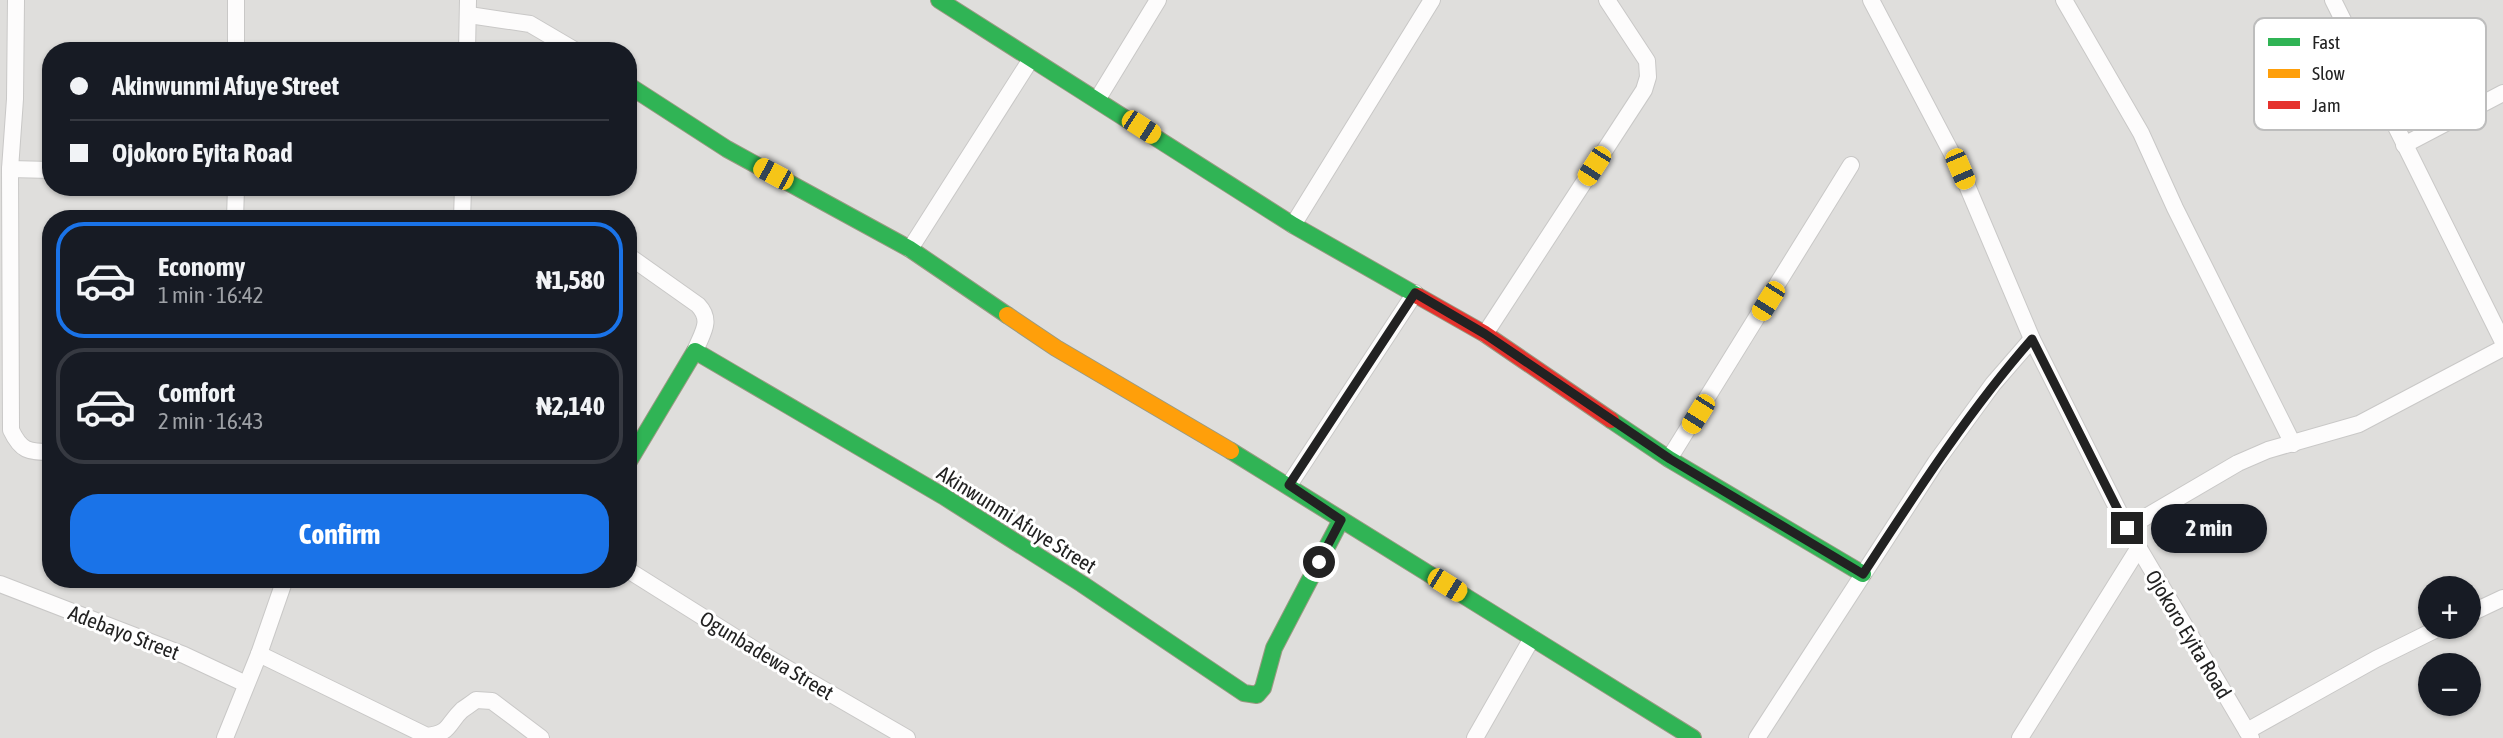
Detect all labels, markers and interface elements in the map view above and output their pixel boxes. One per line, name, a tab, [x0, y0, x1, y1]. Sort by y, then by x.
legend	[2254, 18, 2486, 130]
text: Fast	[2312, 31, 2340, 53]
text: Slow	[2312, 62, 2346, 84]
text: Akinwunmi Afuye Street	[112, 71, 339, 101]
text: Jam	[2312, 94, 2341, 116]
car	[1118, 107, 1165, 147]
text: Ojokoro Eyita Road	[112, 138, 293, 168]
car	[1574, 143, 1615, 189]
car	[1943, 146, 1978, 192]
car	[750, 155, 797, 193]
icon: car	[74, 249, 137, 312]
text: Economy	[158, 252, 245, 282]
text: ₦1,580	[536, 265, 605, 295]
car	[1748, 278, 1789, 324]
text: 1 min · 16:42	[158, 282, 264, 308]
icon: car	[74, 375, 137, 438]
text: Comfort	[158, 378, 235, 408]
text: ₦2,140	[536, 391, 605, 421]
car	[1678, 391, 1719, 437]
text: 2 min · 16:43	[158, 408, 264, 434]
street label: Akinwunmi Afuye Street	[933, 460, 1101, 578]
button: Confirm	[70, 494, 609, 574]
callout: 2 min	[2152, 504, 2267, 552]
route end	[2111, 512, 2143, 544]
text: 2 min	[2186, 515, 2232, 541]
route start	[1303, 546, 1335, 578]
car	[1424, 565, 1471, 605]
street label: Ojokoro Eyita Road	[2141, 565, 2237, 703]
map controls	[2418, 576, 2481, 716]
button: +	[2418, 576, 2481, 639]
street label: Adebayo Street	[65, 600, 183, 664]
street label: Ogunbadewa Street	[696, 606, 838, 704]
button: −	[2418, 653, 2481, 716]

